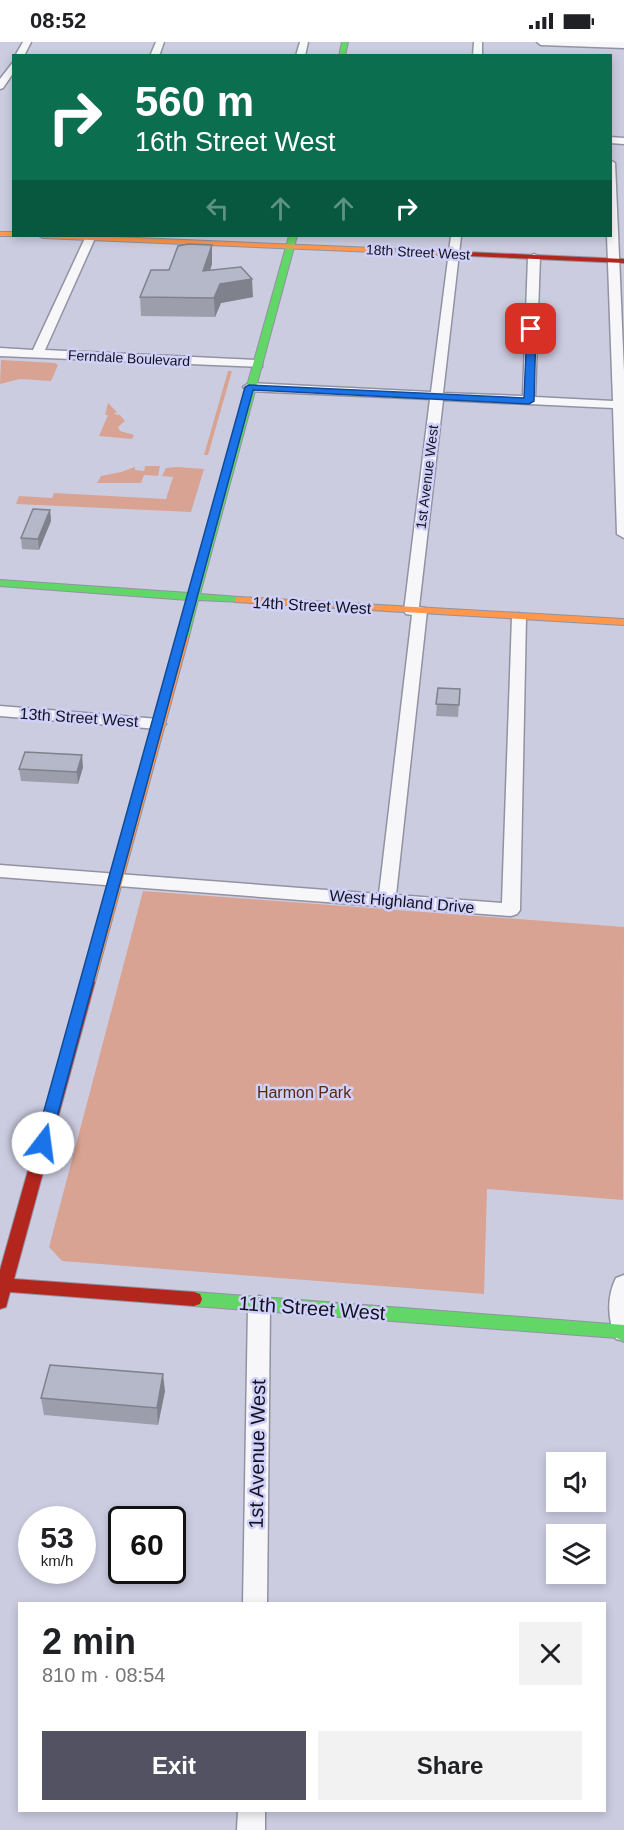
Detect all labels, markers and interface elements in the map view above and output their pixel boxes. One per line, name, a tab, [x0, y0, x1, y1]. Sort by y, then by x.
text: 08:52	[30, 8, 86, 33]
icon: right	[36, 78, 114, 156]
text: 560 m	[135, 78, 254, 125]
text: 16th Street West	[135, 127, 336, 157]
icon: left	[201, 192, 234, 225]
icon: ahead	[264, 192, 297, 225]
icon: ahead	[327, 192, 360, 225]
icon: right	[390, 192, 423, 225]
street label: 18th Street West	[366, 241, 470, 263]
pin	[505, 303, 556, 354]
icon: arrive	[514, 312, 547, 345]
street label: Ferndale Boulevard	[68, 347, 190, 369]
street label: 1st Avenue West	[413, 424, 441, 530]
street label: 14th Street West	[252, 594, 372, 617]
street label: 13th Street West	[19, 705, 139, 730]
street label: West Highland Drive	[329, 887, 475, 916]
park label: Harmon Park	[257, 1084, 352, 1101]
position arrow	[11, 1111, 75, 1175]
street label: 11th Street West	[238, 1292, 387, 1324]
street label: 1st Avenue West	[245, 1379, 269, 1529]
map controls	[546, 1452, 606, 1584]
button: sound	[546, 1452, 606, 1512]
speed limit sign: 60	[108, 1506, 186, 1584]
text: 53	[40, 1521, 74, 1554]
button: layers	[546, 1524, 606, 1584]
text: km/h	[41, 1552, 73, 1569]
text: 2 min	[42, 1621, 136, 1662]
button: close	[519, 1622, 582, 1685]
text: 810 m · 08:54	[42, 1664, 165, 1686]
button: Exit	[42, 1731, 306, 1800]
button: Share	[318, 1731, 582, 1800]

